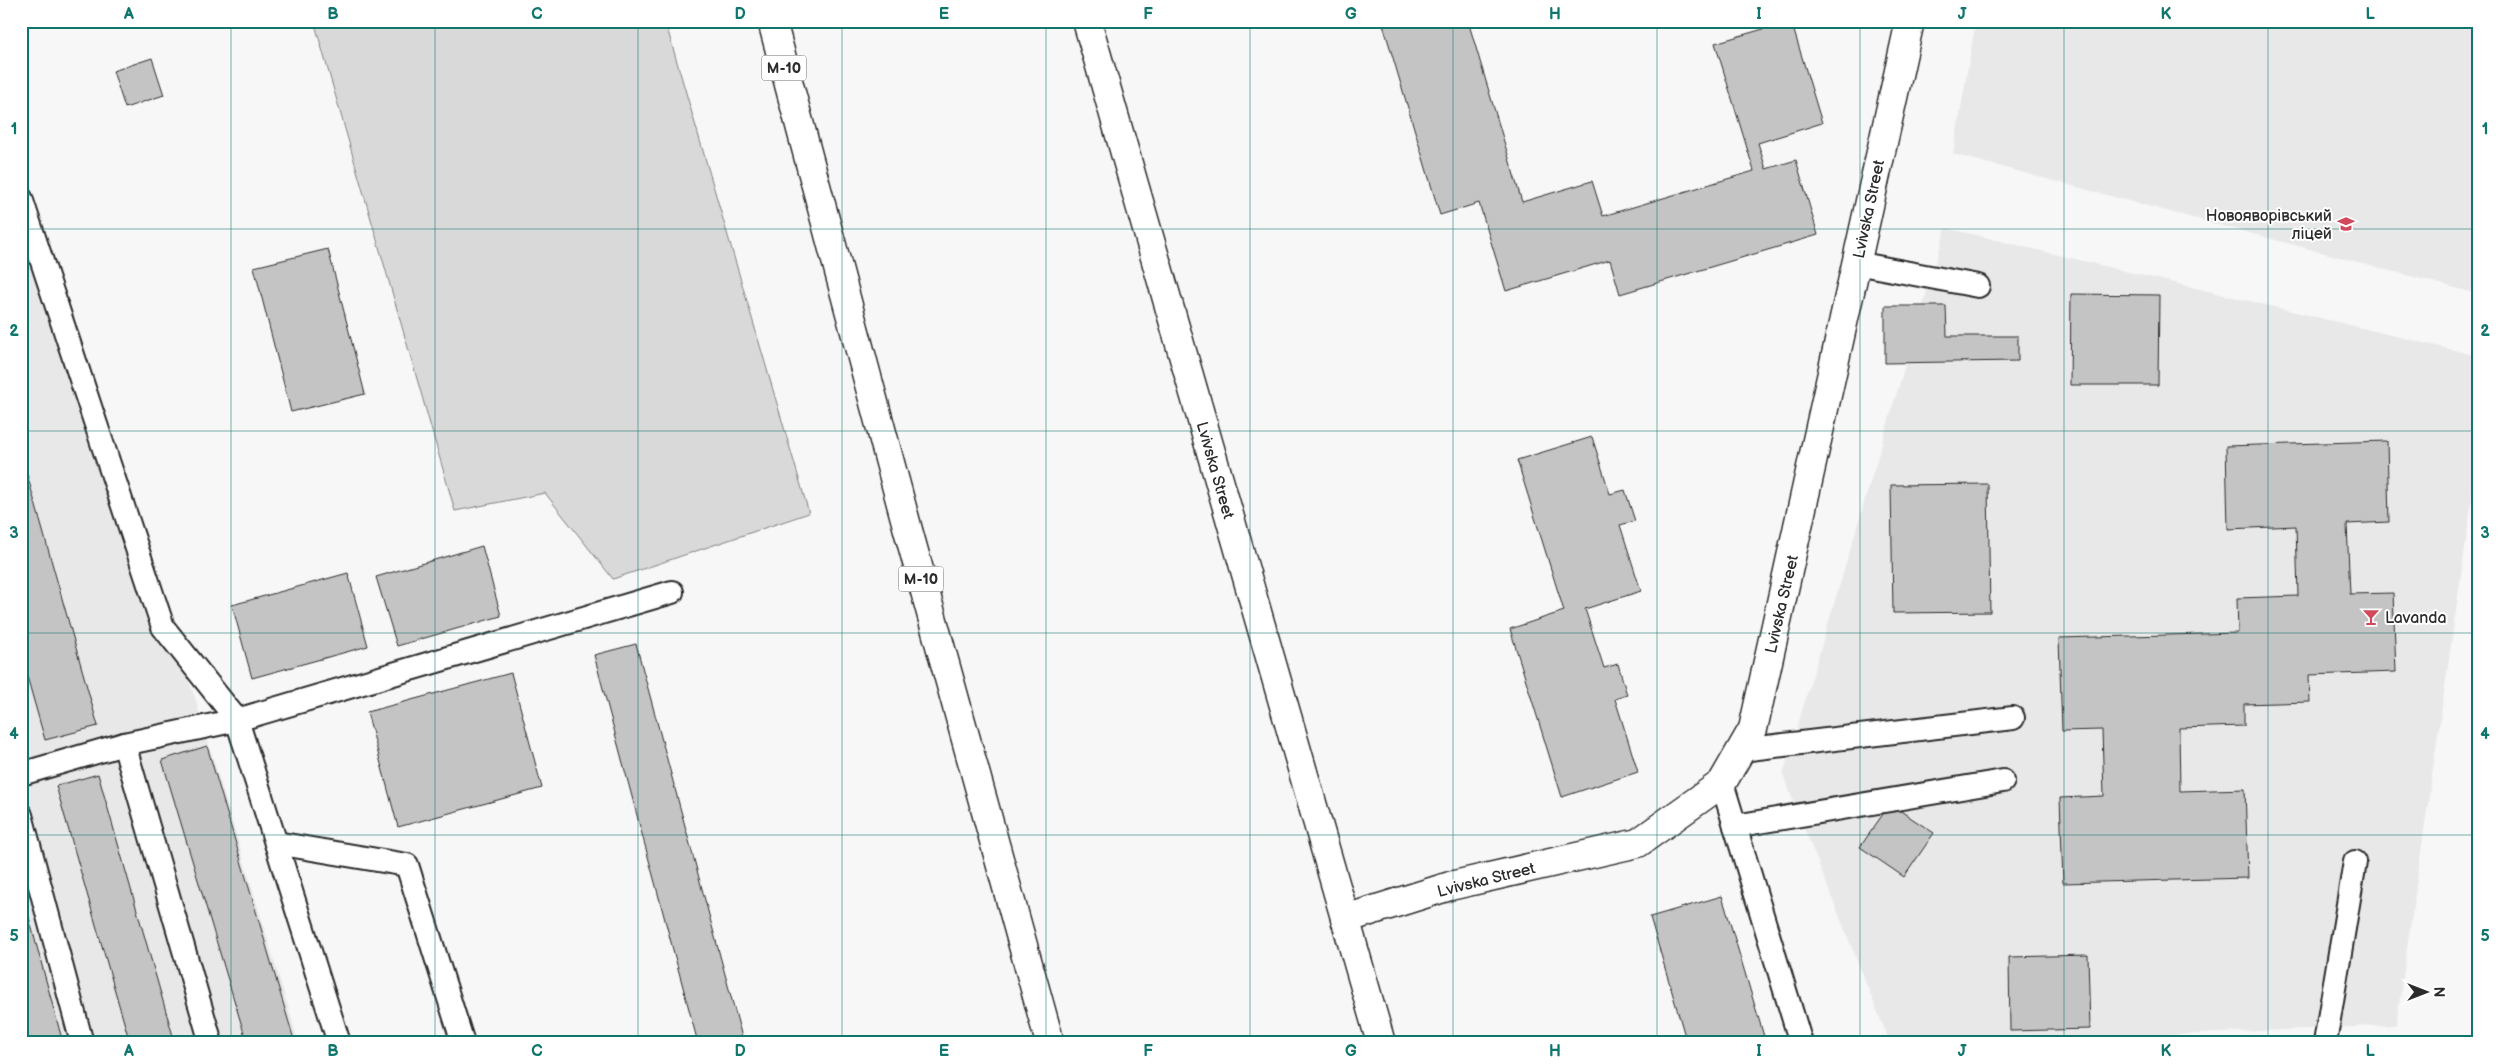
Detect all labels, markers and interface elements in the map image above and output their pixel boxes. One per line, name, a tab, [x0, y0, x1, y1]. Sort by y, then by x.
text: A	[123, 5, 134, 24]
text: B	[327, 5, 339, 24]
text: C	[531, 5, 543, 24]
text: D	[734, 5, 746, 24]
text: E	[939, 5, 949, 24]
text: F	[1143, 5, 1153, 24]
text: G	[1345, 5, 1357, 24]
text: H	[1549, 5, 1561, 24]
text: I	[1756, 5, 1762, 24]
text: J	[1958, 5, 1967, 24]
text: K	[2161, 5, 2172, 24]
text: L	[2365, 5, 2375, 24]
road number: М-10	[762, 56, 806, 80]
text: 1	[11, 120, 17, 139]
text: 1	[2482, 120, 2488, 139]
street label: Lvivska Street	[1850, 158, 1889, 260]
place label: Новояворівський ліцей	[2206, 207, 2332, 244]
school or university icon: Новояворівський ліцей	[2336, 214, 2356, 234]
text: 2	[9, 322, 19, 341]
text: 2	[2480, 322, 2490, 341]
street label: Lvivska Street	[1192, 420, 1238, 521]
text: 3	[9, 524, 19, 543]
text: 3	[2480, 524, 2490, 543]
street label: Lvivska Street	[1762, 553, 1803, 655]
road number: М-10	[898, 566, 944, 592]
bar icon: Lavanda	[2361, 607, 2381, 627]
place label: Lavanda	[2385, 609, 2447, 628]
text: 4	[9, 725, 19, 744]
text: 4	[2480, 725, 2490, 744]
street label: Lvivska Street	[1435, 859, 1537, 902]
text: 5	[9, 927, 19, 946]
text: 5	[2480, 927, 2490, 946]
north arrow	[2402, 966, 2452, 1016]
text: N	[2430, 987, 2447, 997]
text: A	[123, 1042, 134, 1061]
text: B	[327, 1042, 339, 1061]
text: C	[531, 1042, 543, 1061]
text: D	[734, 1042, 746, 1061]
text: E	[939, 1042, 949, 1061]
text: F	[1143, 1042, 1153, 1061]
text: G	[1345, 1042, 1357, 1061]
text: H	[1549, 1042, 1561, 1061]
text: I	[1756, 1042, 1762, 1061]
text: J	[1958, 1042, 1967, 1061]
text: K	[2161, 1042, 2172, 1061]
text: L	[2365, 1042, 2375, 1061]

